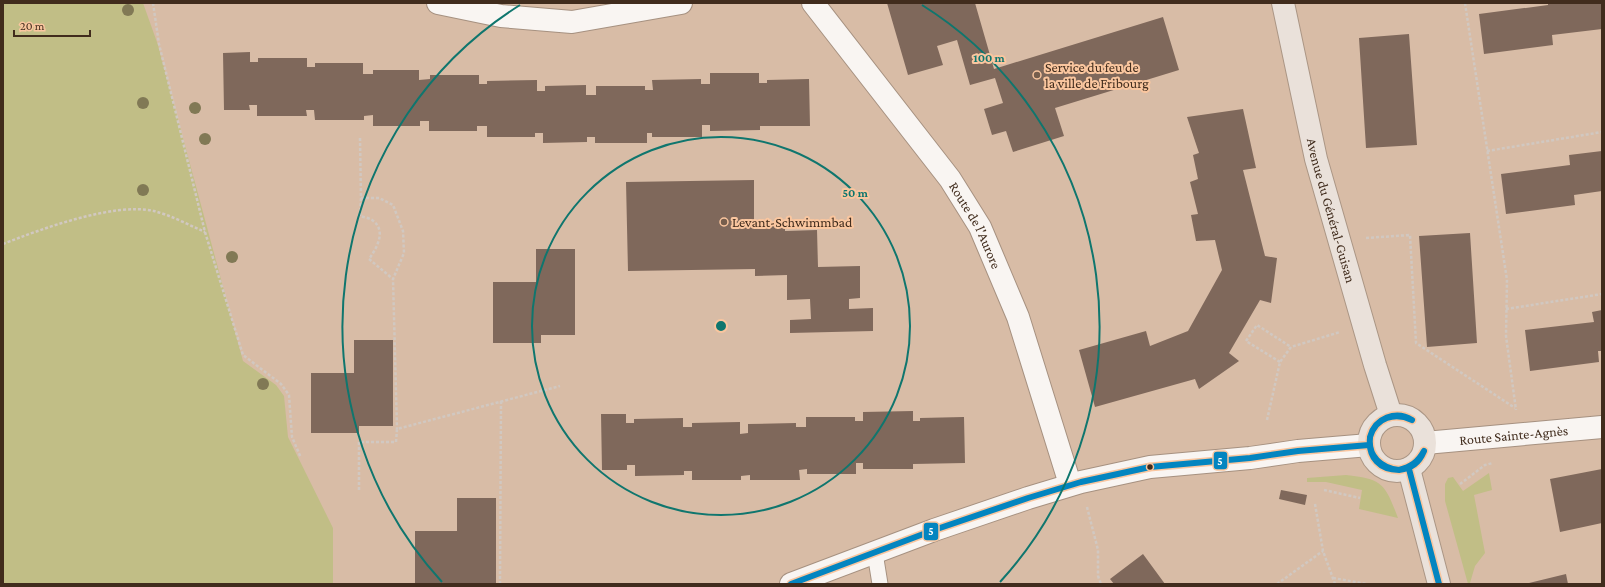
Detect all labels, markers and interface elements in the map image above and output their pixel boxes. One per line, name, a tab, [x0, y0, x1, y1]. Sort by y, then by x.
scale bar	[14, 12, 90, 38]
text: 20 m	[20, 19, 45, 33]
text: 100 m	[973, 51, 1006, 65]
place label: Service du feu de la ville de Fribourg	[1045, 59, 1149, 91]
marker: Service du feu de la ville de Fribourg	[1032, 70, 1042, 80]
street label: Avenue du Général-Guisan	[1304, 137, 1359, 285]
street label: Route de l'Aurore	[946, 179, 1005, 271]
text: 50 m	[842, 186, 869, 200]
place label: Levant-Schwimmbad	[732, 214, 853, 230]
marker: Levant-Schwimmbad	[719, 217, 729, 227]
centre of rings	[714, 319, 728, 333]
street label: Route Sainte-Agnès	[1458, 422, 1569, 448]
line badge: 5	[1213, 451, 1228, 470]
text: 5	[1217, 455, 1223, 467]
unlabelled marker	[1145, 462, 1155, 472]
line badge: 5	[923, 522, 939, 541]
text: 5	[928, 525, 934, 537]

